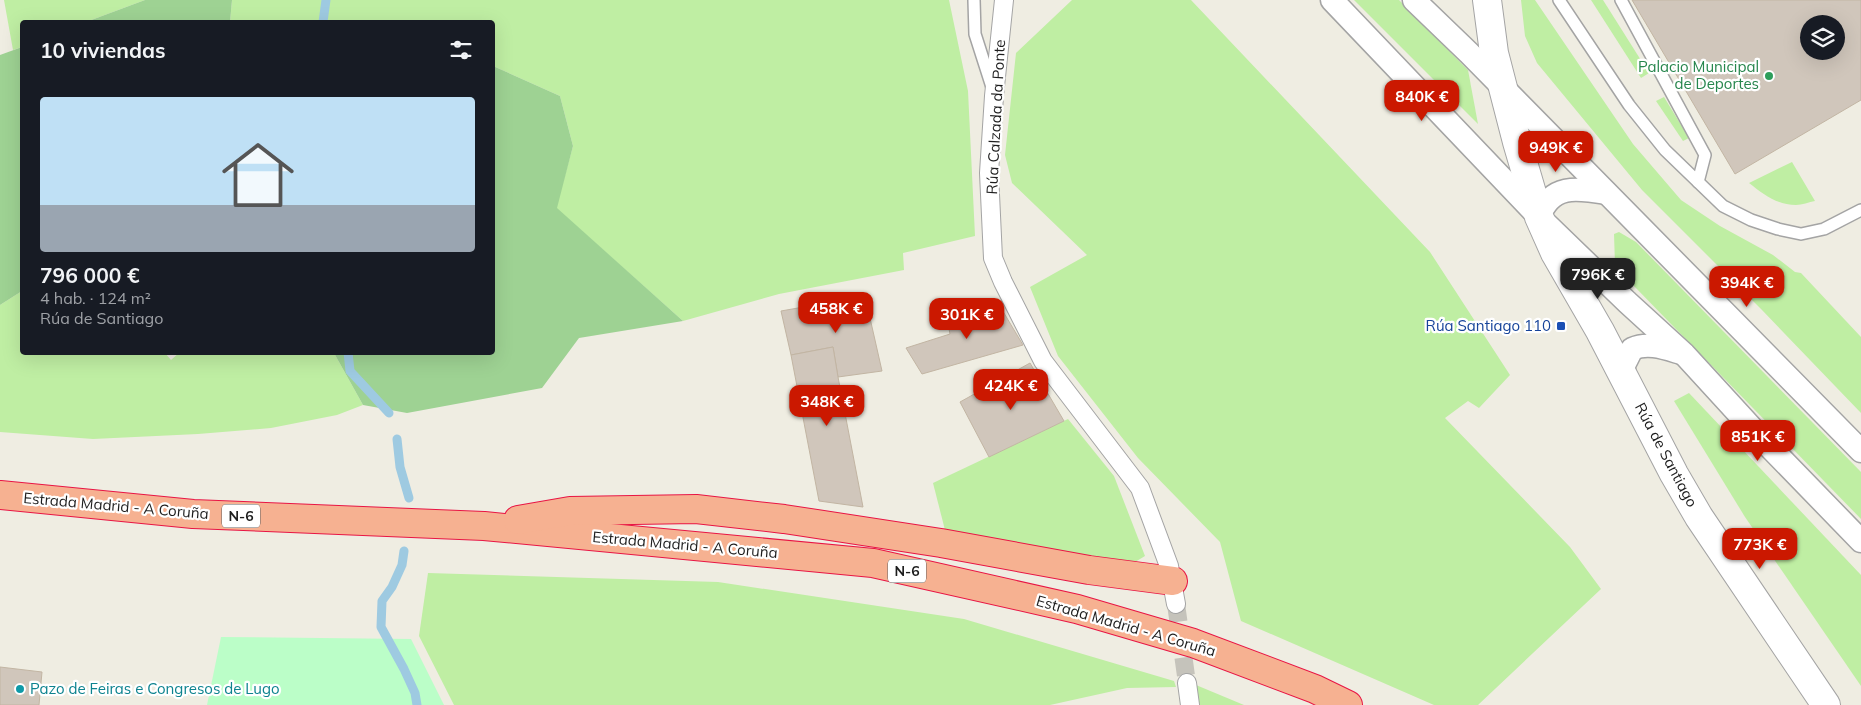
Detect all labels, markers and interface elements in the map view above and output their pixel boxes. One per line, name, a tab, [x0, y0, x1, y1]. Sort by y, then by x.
map controls	[1800, 15, 1845, 60]
button: layers	[1800, 15, 1845, 60]
icon: filters	[447, 36, 475, 64]
text: 10 viviendas	[40, 37, 166, 63]
street label: Rúa Calzada da Ponte	[982, 39, 1009, 195]
place label: Palacio Municipal de Deportes	[1638, 57, 1759, 93]
marker: Palacio Municipal de Deportes	[1763, 70, 1775, 82]
pin: 840K €	[1381, 80, 1463, 122]
text: 840K €	[1395, 86, 1449, 106]
icon: home	[213, 130, 303, 220]
pin: 949K €	[1515, 130, 1597, 173]
text: 949K €	[1529, 137, 1583, 157]
pin: 796K €	[1557, 258, 1639, 300]
text: 796 000 €	[40, 262, 140, 288]
text: 796K €	[1571, 264, 1625, 284]
pin: 394K €	[1706, 266, 1788, 308]
text: 394K €	[1720, 272, 1774, 292]
text: 4 hab. · 124 m²	[40, 288, 151, 308]
pin: 458K €	[795, 292, 877, 334]
text: 458K €	[809, 298, 863, 318]
pin: 301K €	[926, 298, 1008, 340]
text: 301K €	[940, 304, 994, 324]
text: Rúa de Santiago	[40, 308, 163, 328]
place label: Rúa Santiago 110	[1426, 316, 1551, 335]
marker: Rúa Santiago 110	[1555, 320, 1567, 332]
pin: 424K €	[970, 368, 1052, 411]
text: 424K €	[984, 375, 1038, 395]
pin: 348K €	[786, 384, 868, 427]
text: 348K €	[800, 391, 854, 411]
street label: Rúa de Santiago	[1631, 399, 1702, 510]
pin: 851K €	[1717, 420, 1799, 462]
text: 851K €	[1731, 426, 1785, 446]
street label: Estrada Madrid - A Coruña	[23, 488, 209, 523]
road number: N-6	[222, 504, 260, 528]
street label: Estrada Madrid - A Coruña	[592, 527, 778, 562]
pin: 773K €	[1719, 528, 1801, 570]
text: 773K €	[1733, 534, 1787, 554]
road number: N-6	[888, 560, 926, 582]
street label: Estrada Madrid - A Coruña	[1034, 591, 1218, 660]
place label: Pazo de Feiras e Congresos de Lugo	[30, 679, 280, 698]
marker: Pazo de Feiras e Congresos de Lugo	[14, 683, 26, 695]

